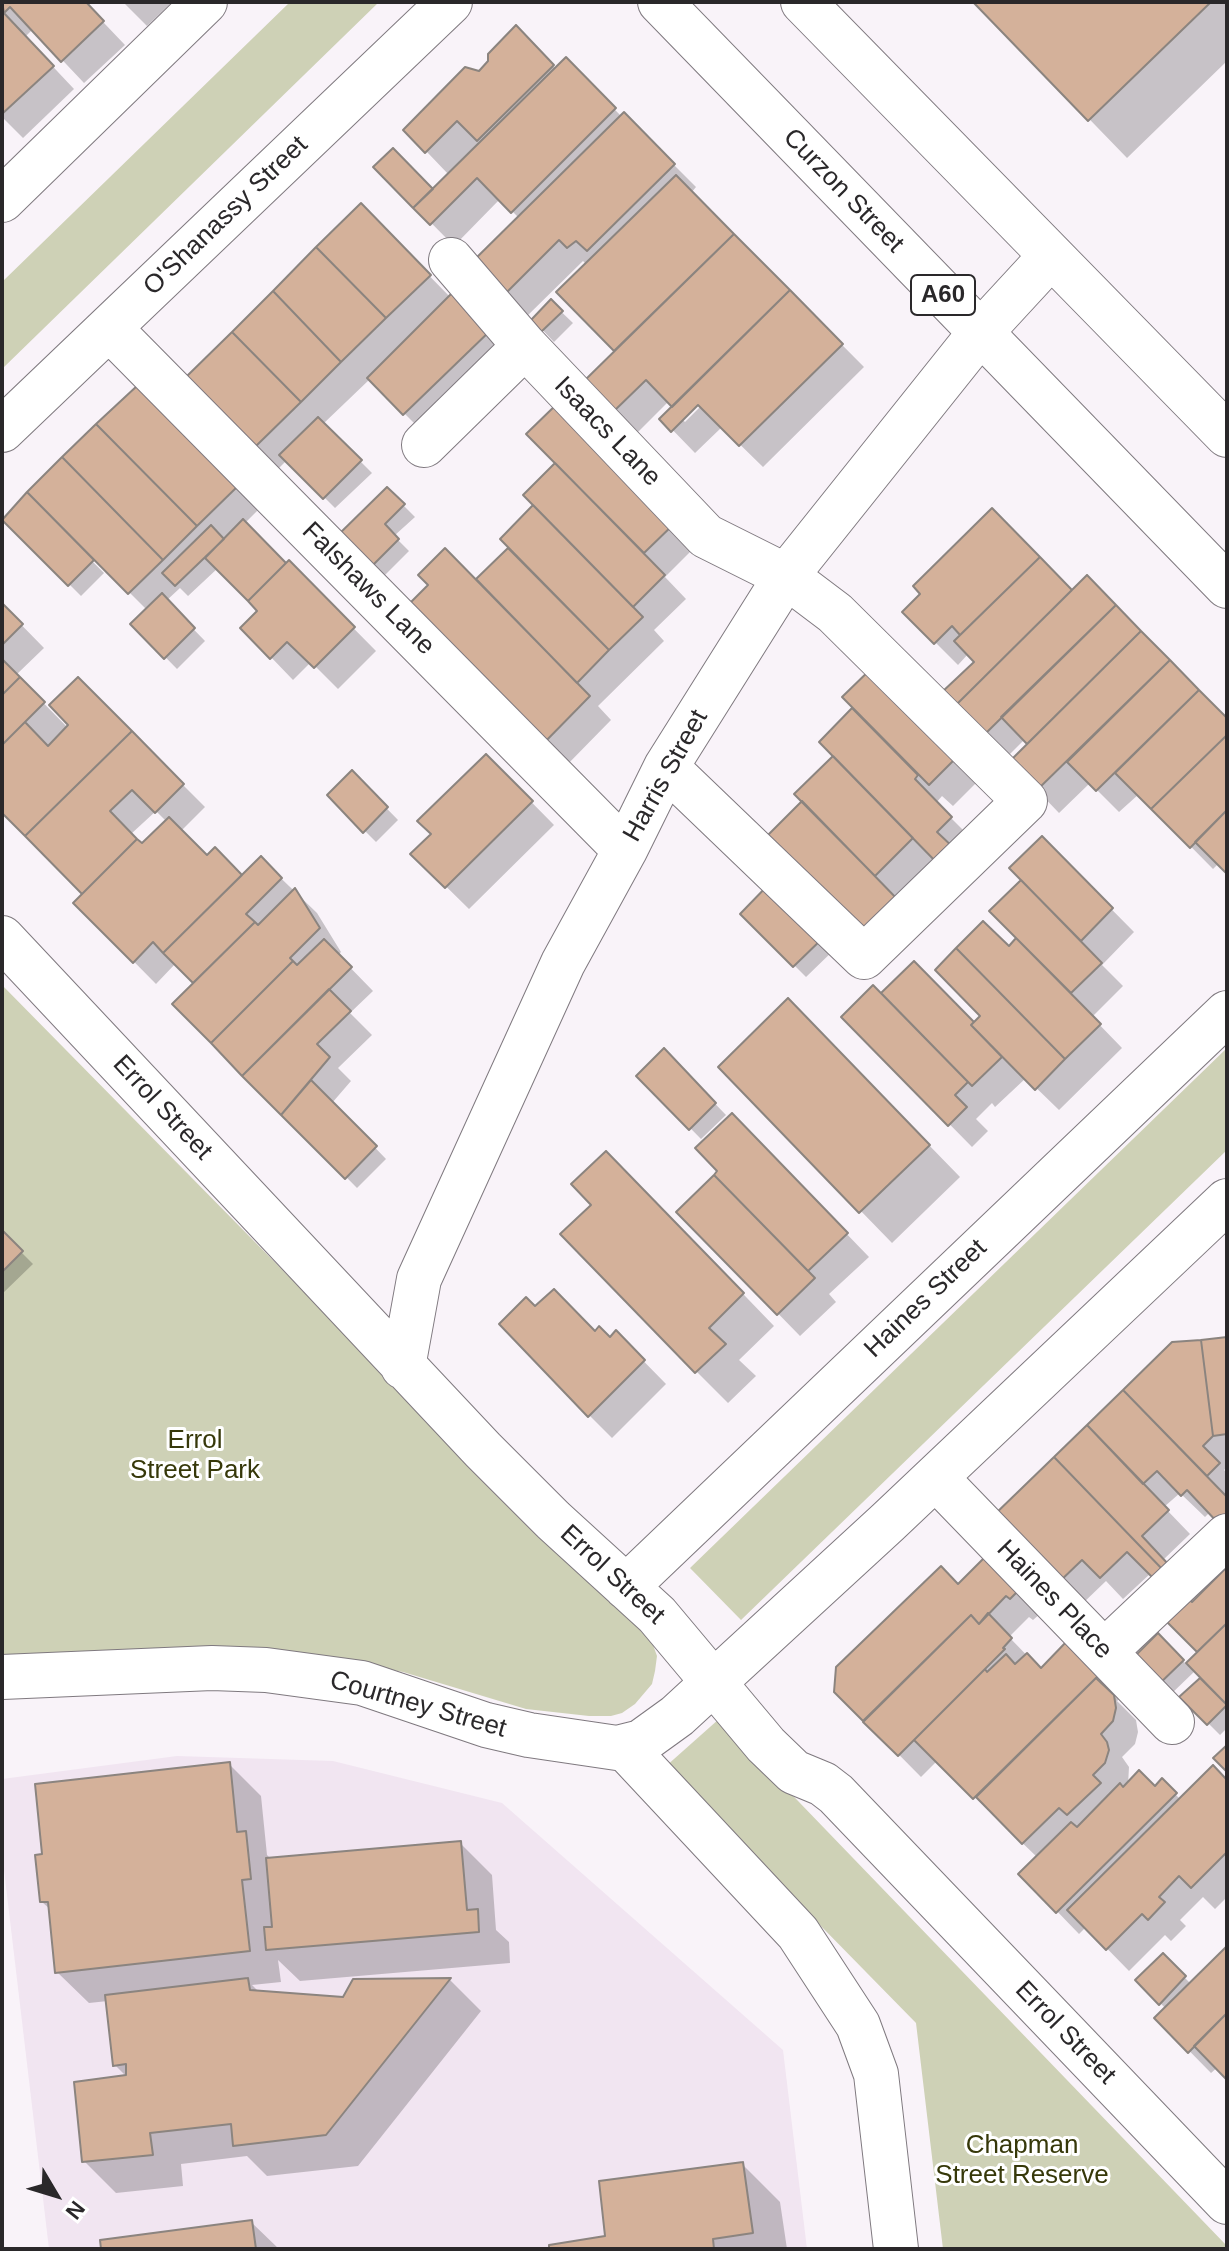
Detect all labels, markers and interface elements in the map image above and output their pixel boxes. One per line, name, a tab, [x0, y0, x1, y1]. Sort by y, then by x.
street label: Curzon Street	[776, 122, 910, 260]
street label: O'Shanassy Street	[137, 130, 315, 302]
road number: A60	[911, 275, 975, 315]
street label: Isaacs Lane	[547, 371, 667, 493]
street label: Falshaws Lane	[295, 516, 441, 662]
street label: Harris Street	[617, 705, 715, 847]
street label: Errol Street	[106, 1049, 218, 1167]
street label: Haines Street	[859, 1233, 993, 1365]
park label: Errol Street Park	[130, 1425, 260, 1486]
street label: Errol Street	[553, 1519, 671, 1631]
street label: Haines Place	[990, 1534, 1118, 1666]
street label: Courtney Street	[326, 1665, 510, 1745]
street label: Errol Street	[1008, 1975, 1122, 2091]
park label: Chapman Street Reserve	[935, 2130, 1109, 2192]
north arrow	[16, 2155, 96, 2235]
text: N	[61, 2196, 90, 2224]

